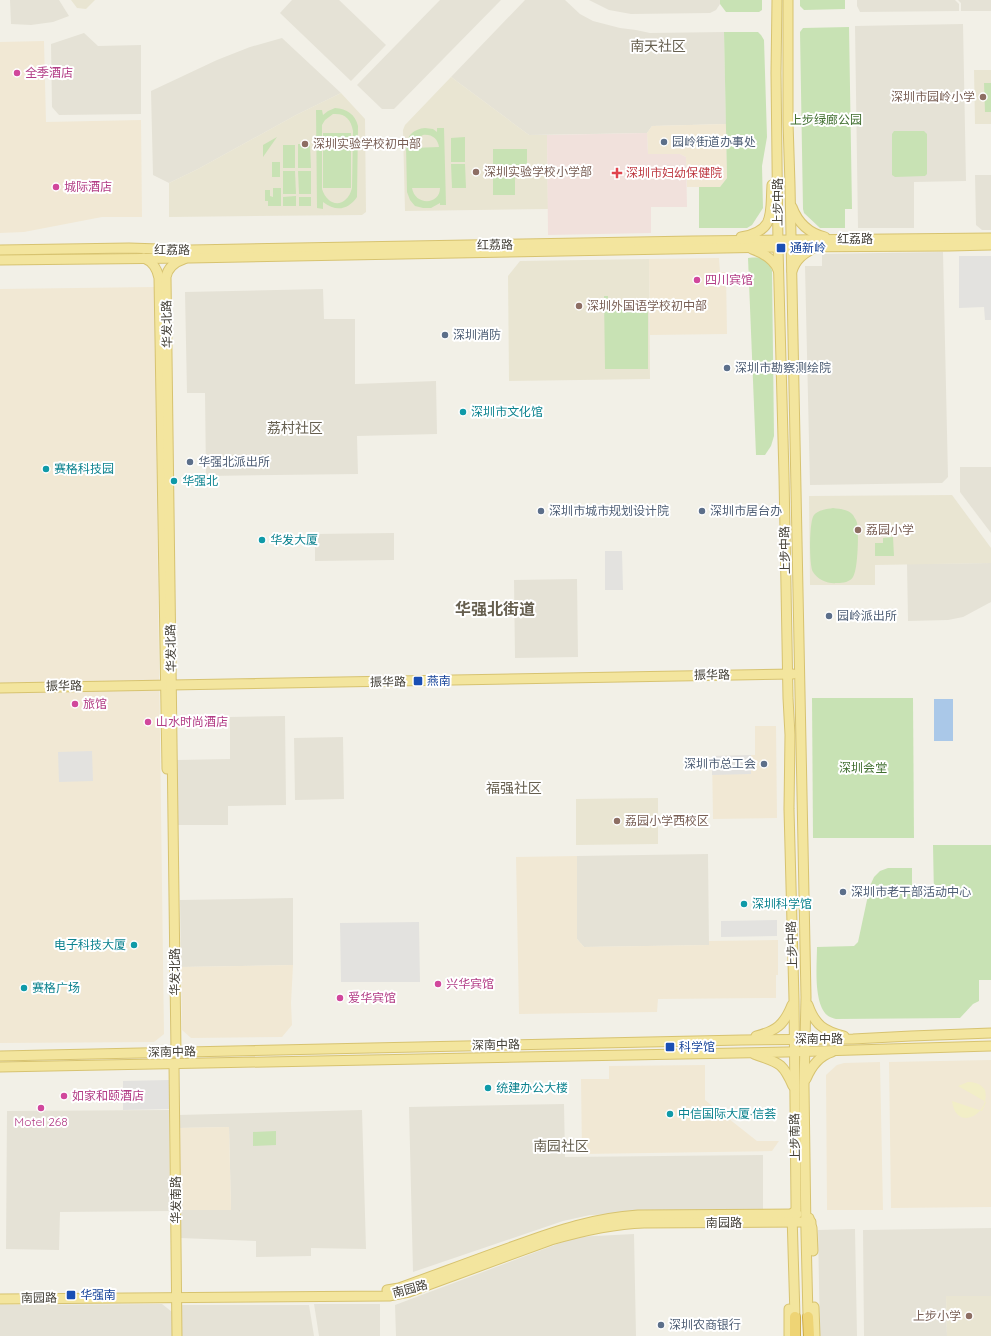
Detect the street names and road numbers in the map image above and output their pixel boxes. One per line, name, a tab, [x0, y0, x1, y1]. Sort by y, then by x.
street label: 上步中路	[770, 178, 785, 226]
street label: 红荔路	[837, 231, 873, 246]
street label: 红荔路	[477, 237, 513, 252]
street label: 红荔路	[154, 242, 190, 257]
street label: 华发北路	[159, 300, 174, 348]
street label: 上步中路	[777, 526, 792, 574]
street label: 华发北路	[163, 624, 178, 672]
street label: 振华路	[694, 667, 730, 682]
street label: 振华路	[370, 674, 406, 689]
street label: 振华路	[46, 678, 82, 693]
street label: 上步中路	[783, 921, 800, 969]
street label: 华发北路	[167, 948, 182, 996]
street label: 深南中路	[795, 1031, 843, 1046]
street label: 深南中路	[472, 1037, 520, 1052]
street label: 深南中路	[148, 1044, 196, 1059]
street label: 上步南路	[787, 1113, 802, 1161]
street label: 华发南路	[168, 1176, 183, 1224]
street label: 南园路	[706, 1215, 742, 1230]
street label: 南园路	[391, 1277, 429, 1300]
street label: 南园路	[21, 1290, 57, 1305]

